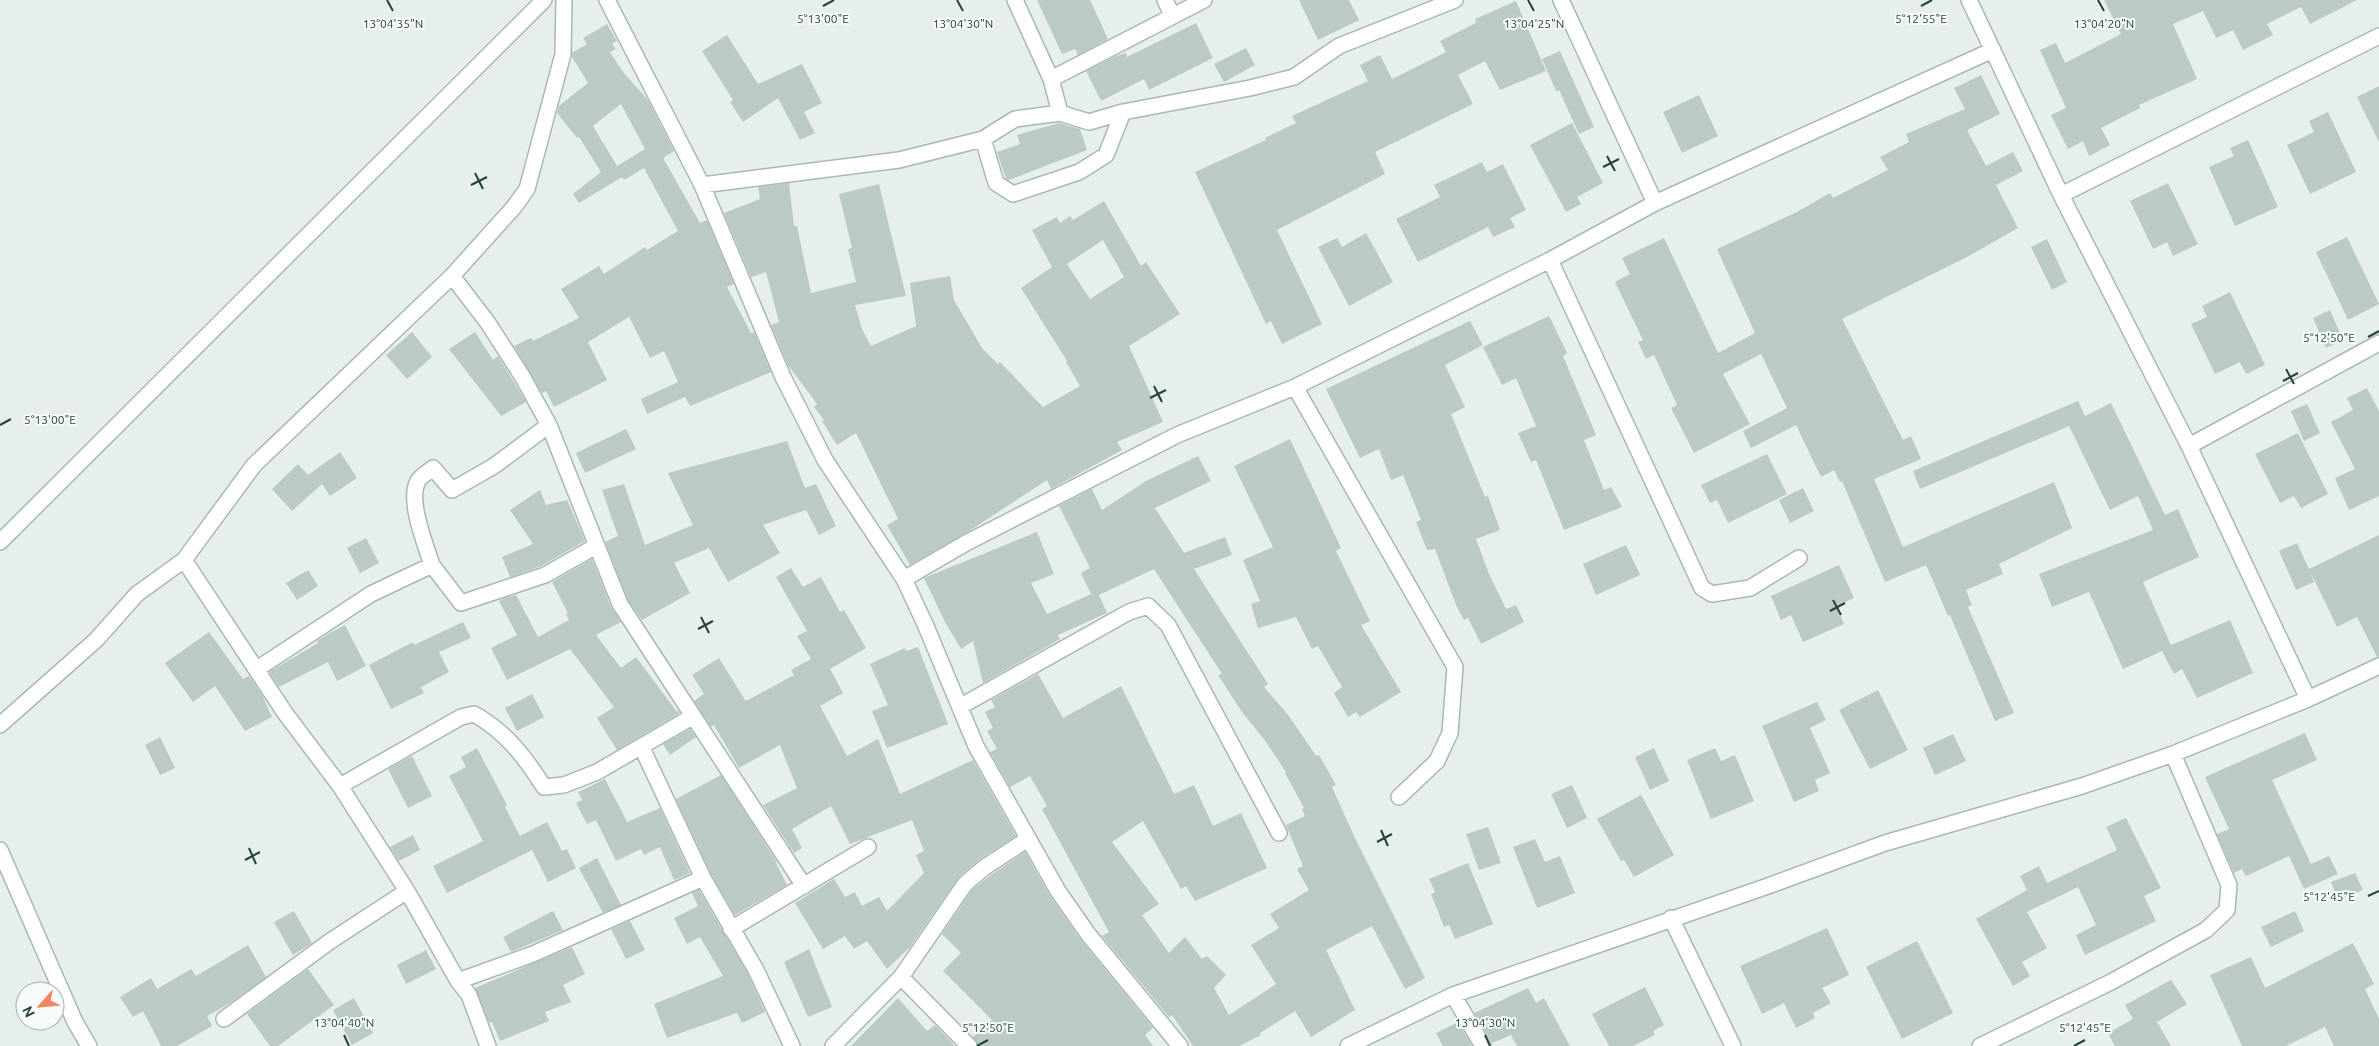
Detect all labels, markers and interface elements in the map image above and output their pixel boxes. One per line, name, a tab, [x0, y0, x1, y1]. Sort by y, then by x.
text: 5°13'00"E	[797, 12, 849, 25]
text: 5°12'55"E	[1895, 12, 1947, 25]
text: 13°04'35"N	[363, 17, 423, 30]
text: 13°04'30"N	[933, 17, 993, 30]
text: 13°04'25"N	[1504, 17, 1564, 30]
text: 13°04'20"N	[2074, 17, 2134, 30]
text: 5°12'50"E	[2303, 331, 2355, 344]
text: 5°13'00"E	[24, 413, 76, 426]
text: 5°12'45"E	[2303, 890, 2355, 903]
north arrow	[15, 981, 65, 1031]
text: N	[19, 1004, 38, 1020]
text: 13°04'40"N	[314, 1016, 374, 1029]
text: 13°04'30"N	[1455, 1016, 1515, 1029]
text: 5°12'50"E	[962, 1021, 1014, 1034]
text: 5°12'45"E	[2059, 1021, 2111, 1034]

